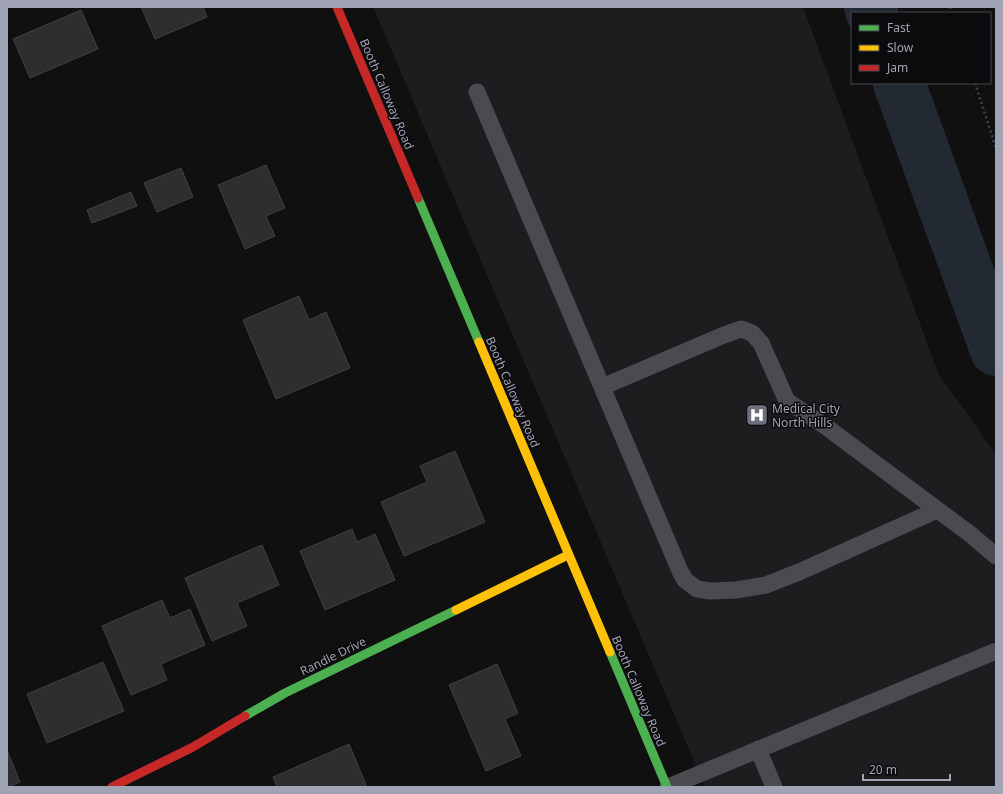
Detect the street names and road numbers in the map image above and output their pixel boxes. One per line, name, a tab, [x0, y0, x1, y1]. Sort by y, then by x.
street label: Booth Calloway Road	[356, 36, 418, 152]
street label: Booth Calloway Road	[482, 334, 544, 450]
street label: Randle Drive	[297, 633, 369, 679]
street label: Booth Calloway Road	[608, 633, 670, 749]

